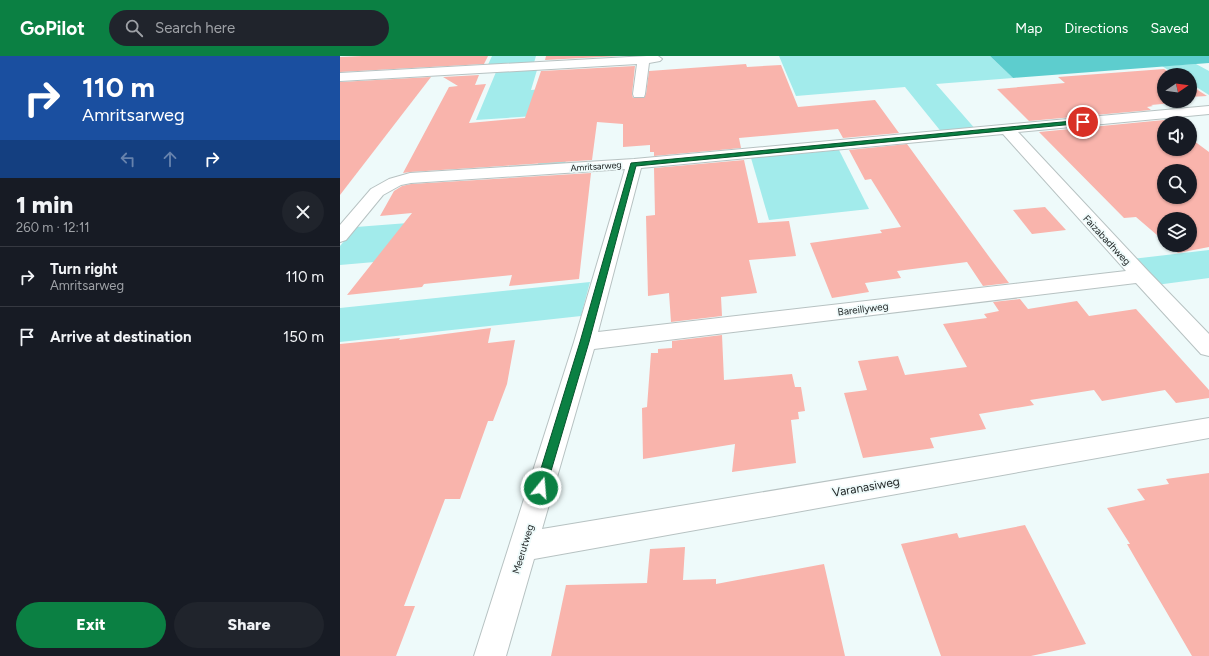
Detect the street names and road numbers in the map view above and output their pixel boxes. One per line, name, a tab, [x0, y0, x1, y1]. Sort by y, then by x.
street label: Amritsarweg	[570, 159, 622, 173]
street label: Faizabadhweg	[1080, 212, 1134, 268]
street label: Bareillyweg	[837, 299, 889, 319]
street label: Varanasiweg	[831, 474, 901, 500]
street label: Meerutweg	[509, 523, 537, 575]

